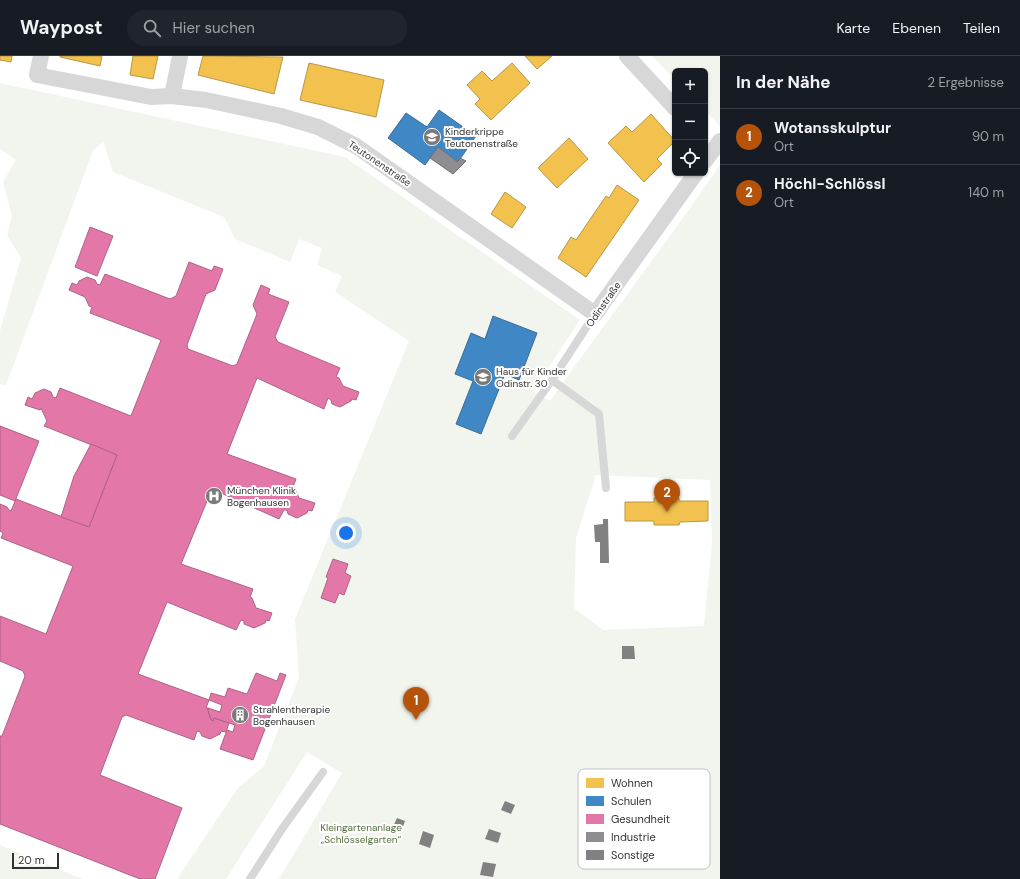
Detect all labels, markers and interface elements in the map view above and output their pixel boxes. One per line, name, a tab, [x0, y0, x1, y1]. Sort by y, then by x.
search box	[127, 10, 407, 46]
text: Waypost	[20, 15, 103, 40]
icon: search	[141, 17, 163, 39]
text: Hier suchen	[173, 18, 255, 38]
text: Karte	[836, 19, 870, 37]
text: Ebenen	[892, 19, 941, 37]
text: Teilen	[963, 19, 1000, 37]
map controls	[672, 68, 708, 176]
button: +	[672, 68, 708, 104]
text: In der Nähe	[736, 71, 831, 93]
text: 2 Ergebnisse	[928, 74, 1004, 91]
button: −	[672, 104, 708, 140]
text: Wotansskulptur	[774, 118, 891, 138]
place label: Kinderkrippe Teutonenstraße	[445, 125, 518, 150]
school or university icon: Kinderkrippe Teutonenstraße	[422, 127, 442, 147]
text: 1	[747, 128, 751, 145]
text: 90 m	[972, 128, 1004, 145]
street label: Teutonenstraße	[346, 138, 414, 189]
text: Ort	[774, 138, 794, 155]
button: locate	[672, 140, 708, 176]
text: Höchl-Schlössl	[774, 174, 885, 194]
text: 2	[745, 184, 753, 201]
text: 140 m	[968, 184, 1004, 201]
text: Ort	[774, 194, 794, 211]
street label: Odinstraße	[583, 279, 624, 329]
place label: Haus für Kinder Odinstr. 30	[496, 365, 567, 390]
school or university icon: Haus für Kinder Odinstr. 30	[473, 367, 493, 387]
pin: 2	[654, 479, 680, 512]
place label: München Klinik Bogenhausen	[227, 484, 296, 509]
hospital icon: München Klinik Bogenhausen	[204, 486, 224, 506]
your location	[336, 523, 356, 543]
pin: 1	[403, 687, 429, 720]
place label: Strahlentherapie Bogenhausen	[253, 703, 330, 728]
building icon: Strahlentherapie Bogenhausen	[230, 705, 250, 725]
legend	[578, 769, 710, 869]
text: Wohnen	[611, 776, 653, 790]
text: Schulen	[611, 794, 651, 808]
text: Gesundheit	[611, 812, 670, 826]
park label: Kleingartenanlage „Schlösselgarten“	[320, 821, 402, 846]
text: Industrie	[611, 830, 656, 844]
text: Sonstige	[611, 848, 655, 862]
scale bar	[12, 851, 59, 870]
text: 20 m	[18, 853, 44, 867]

